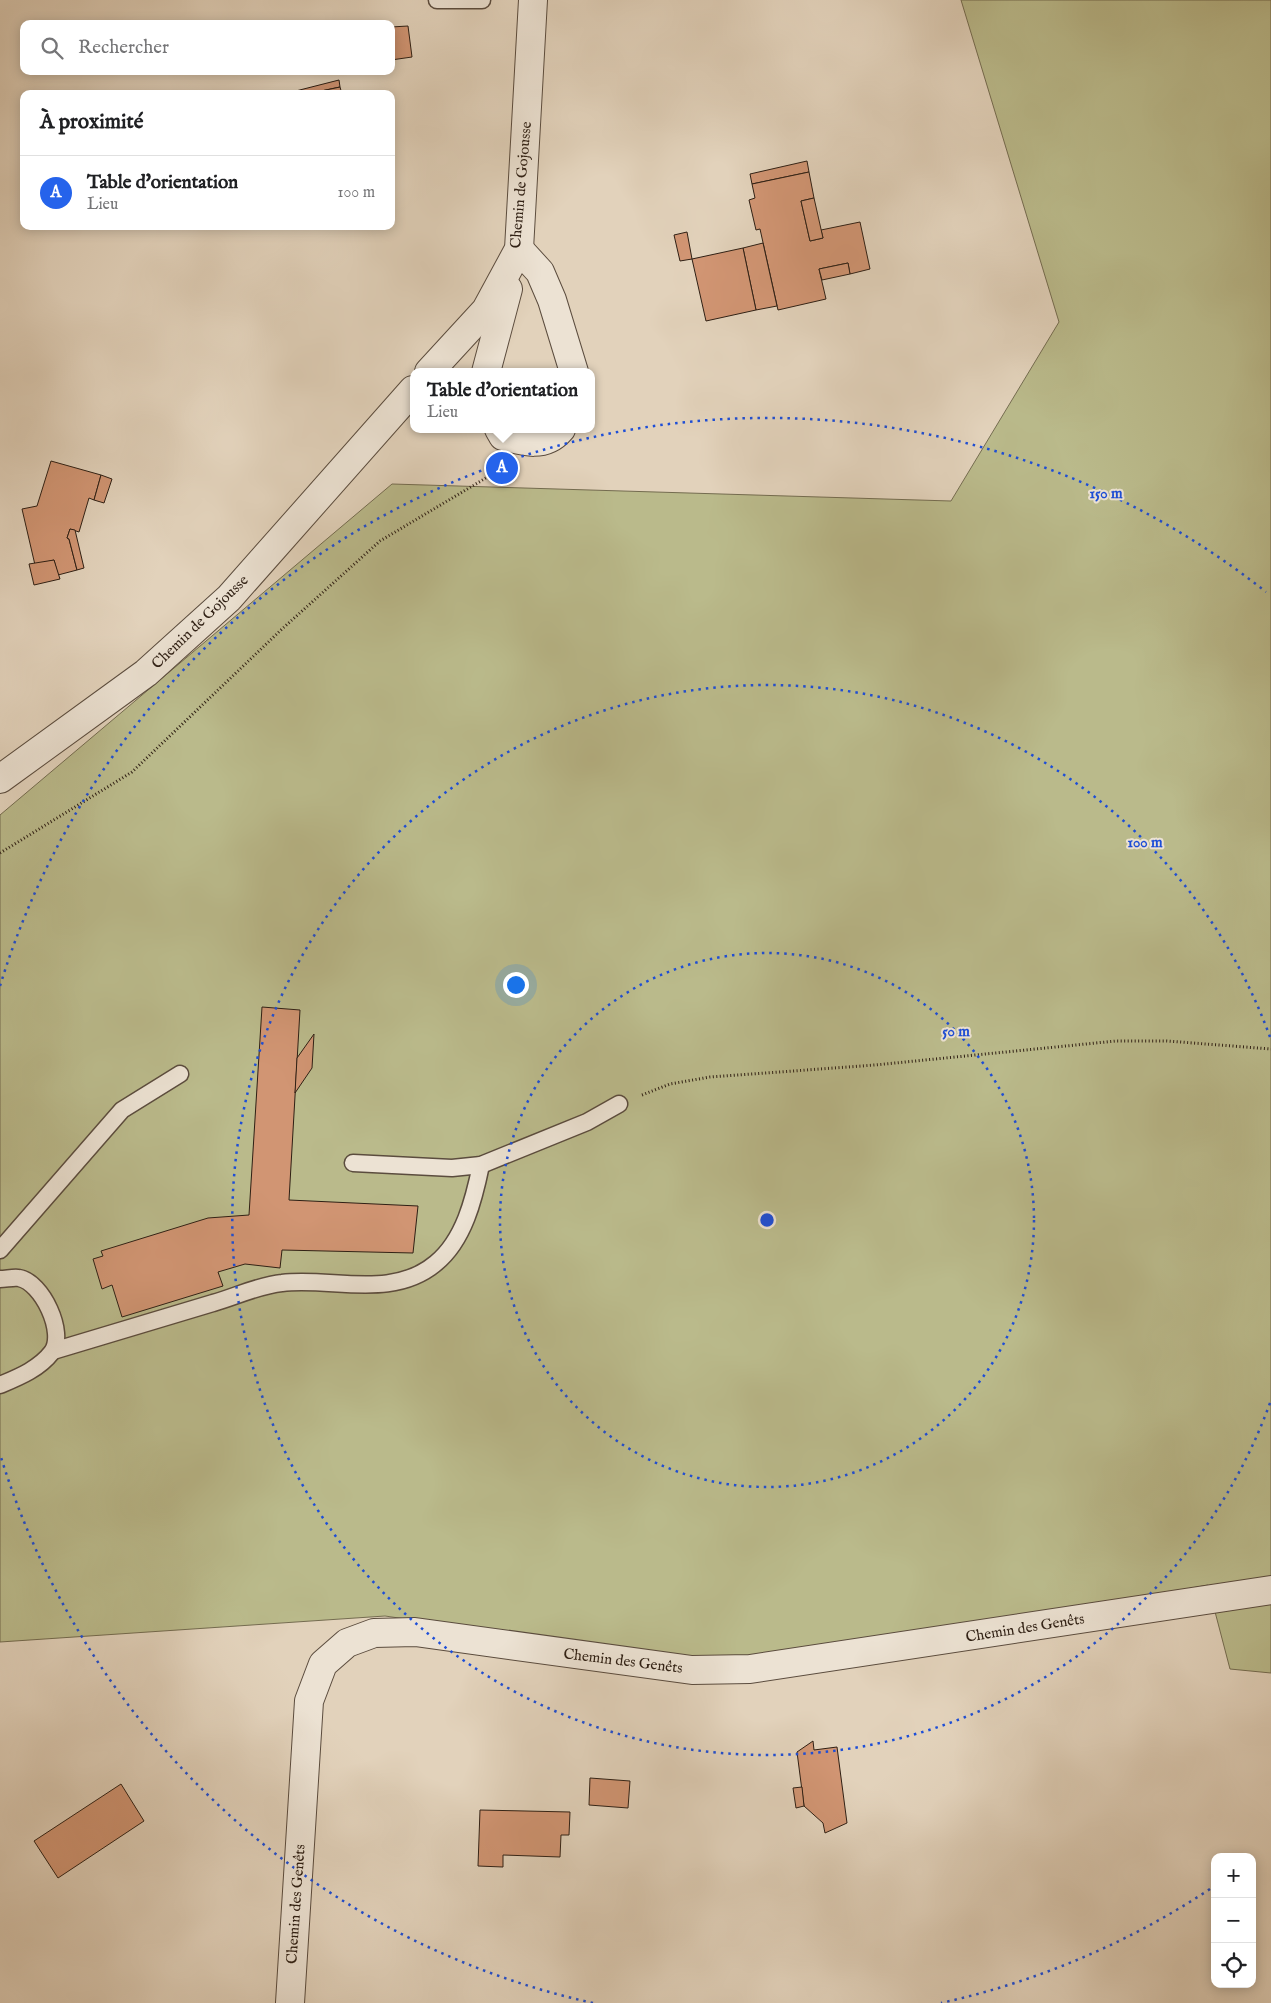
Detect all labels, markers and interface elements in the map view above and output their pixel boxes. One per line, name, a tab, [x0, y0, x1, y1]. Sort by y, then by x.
search box	[20, 20, 395, 75]
icon: search	[38, 34, 66, 62]
text: Rechercher	[78, 36, 169, 60]
text: À proximité	[40, 109, 143, 136]
street label: Chemin de Gojousse	[506, 121, 536, 249]
text: Table d'orientation	[87, 171, 238, 195]
text: A	[51, 183, 61, 203]
text: 100 m	[338, 183, 375, 203]
text: Lieu	[87, 195, 118, 215]
popup	[410, 368, 595, 433]
text: Table d'orientation	[427, 379, 578, 403]
text: Lieu	[427, 403, 458, 423]
pin: A	[486, 449, 518, 487]
text: 150 m	[1089, 484, 1123, 503]
street label: Chemin de Gojousse	[148, 571, 252, 673]
text: 100 m	[1127, 833, 1163, 852]
your location	[503, 972, 529, 998]
text: 50 m	[942, 1022, 970, 1041]
centre of rings	[758, 1211, 776, 1229]
street label: Chemin des Genêts	[964, 1609, 1086, 1647]
street label: Chemin des Genêts	[562, 1644, 684, 1678]
street label: Chemin des Genêts	[282, 1844, 310, 1964]
map controls	[1211, 1853, 1256, 1988]
button: +	[1211, 1853, 1256, 1898]
button: −	[1211, 1898, 1256, 1943]
button: locate	[1211, 1943, 1256, 1988]

